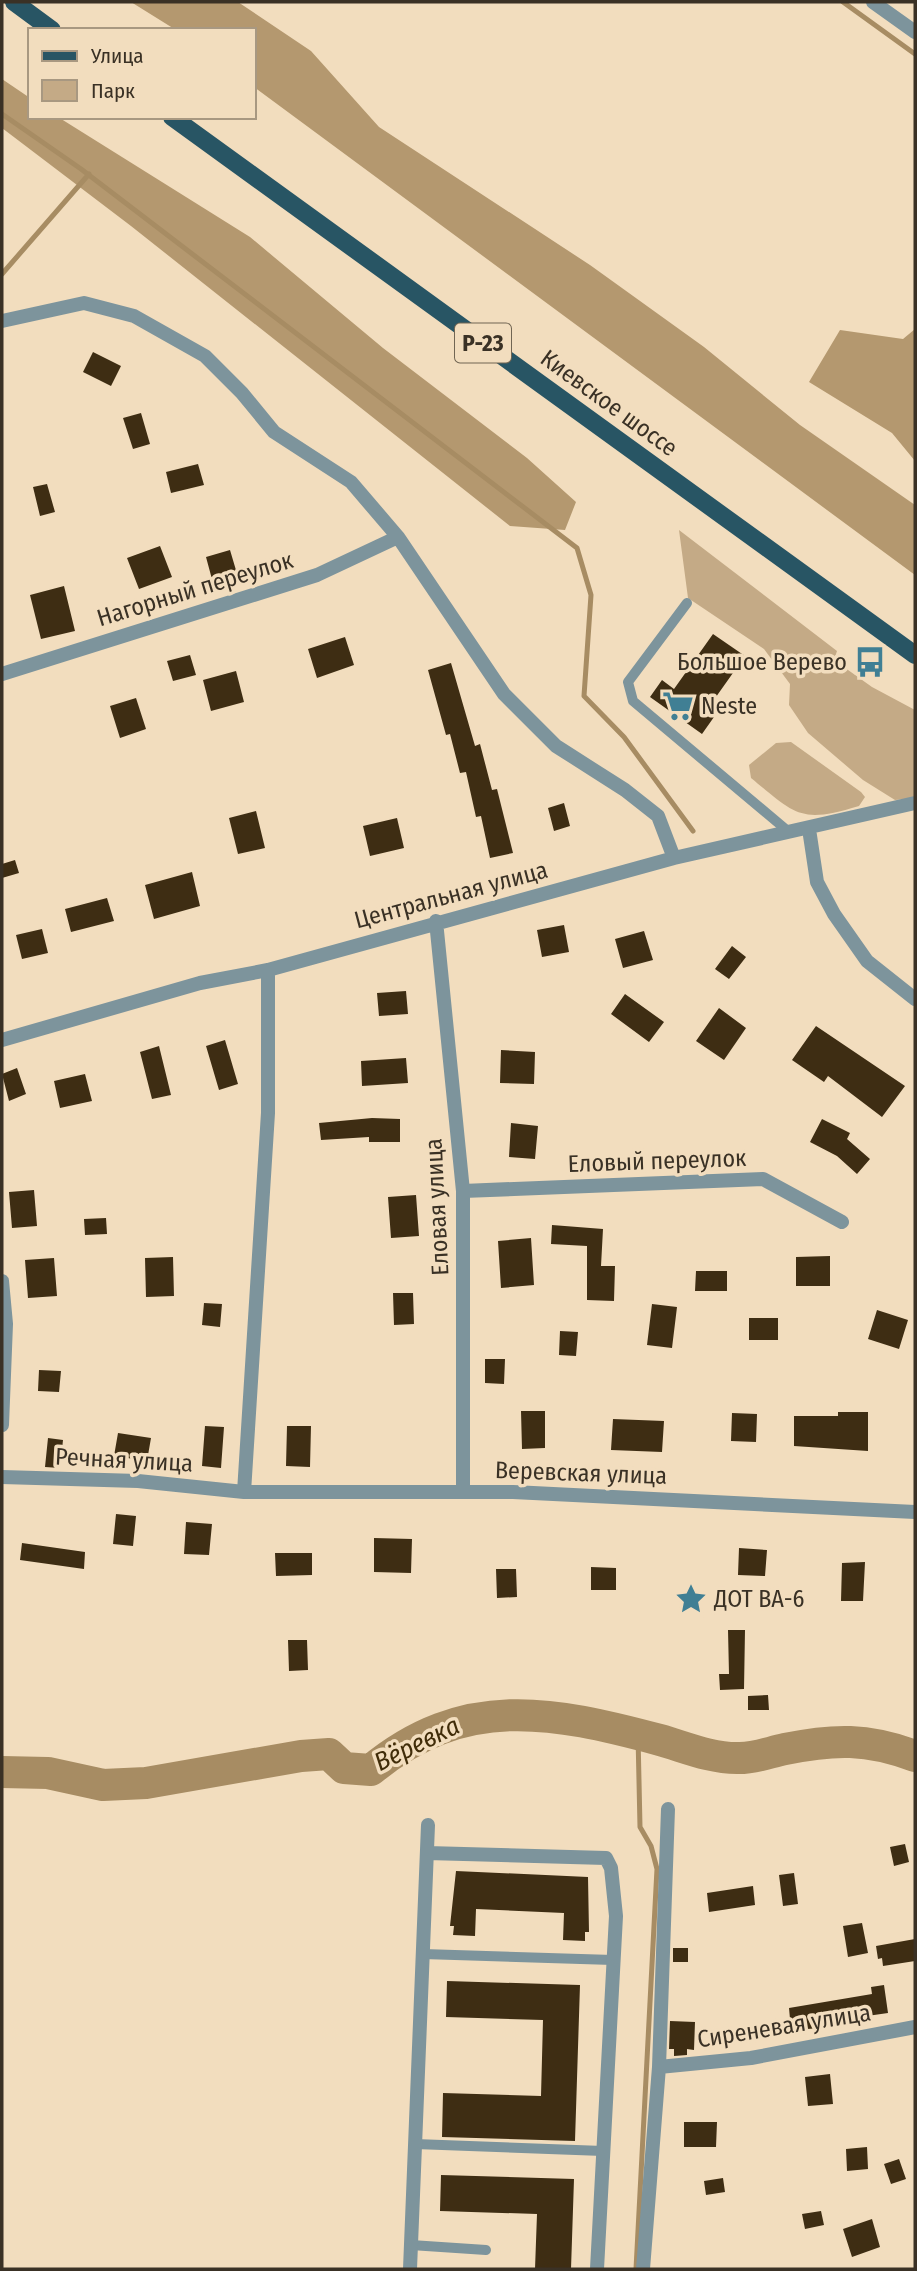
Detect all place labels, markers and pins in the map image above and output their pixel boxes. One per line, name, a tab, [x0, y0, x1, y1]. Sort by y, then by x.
bus stop icon: Большое Верево	[853, 645, 887, 679]
place label: Большое Верево	[677, 648, 847, 676]
supermarket icon: Neste	[661, 689, 695, 723]
place label: Neste	[701, 692, 757, 720]
place icon: ДОТ ВА-6	[674, 1582, 708, 1616]
place label: ДОТ ВА-6	[713, 1585, 804, 1613]

